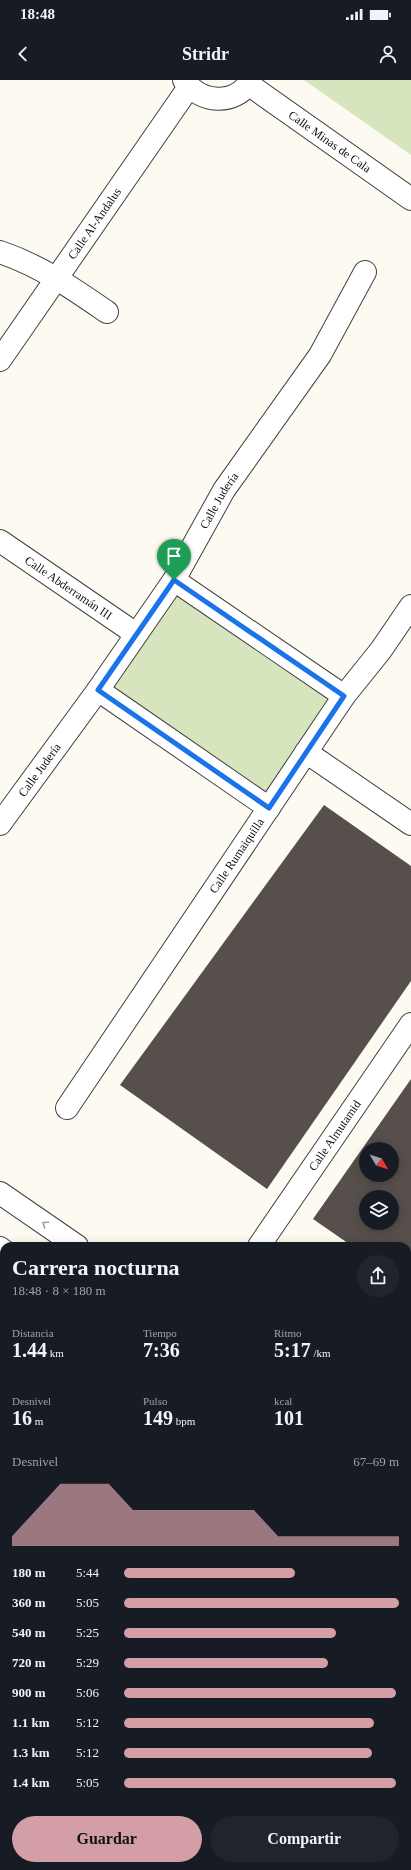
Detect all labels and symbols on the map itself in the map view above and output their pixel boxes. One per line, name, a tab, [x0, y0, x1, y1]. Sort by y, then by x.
street label: Calle Minas de Cala	[286, 108, 374, 176]
street label: Calle Al-Andalus	[65, 185, 124, 262]
street label: Calle Judería	[197, 469, 242, 531]
pin	[157, 539, 191, 580]
street label: Calle Abderramán III	[22, 553, 115, 623]
street label: Calle Judería	[15, 740, 64, 799]
street label: Calle Rumaiquilla	[206, 815, 267, 896]
street label: Calle Almutamid	[306, 1097, 364, 1173]
north arrow	[359, 1142, 399, 1182]
one-way arrow	[42, 1221, 49, 1229]

